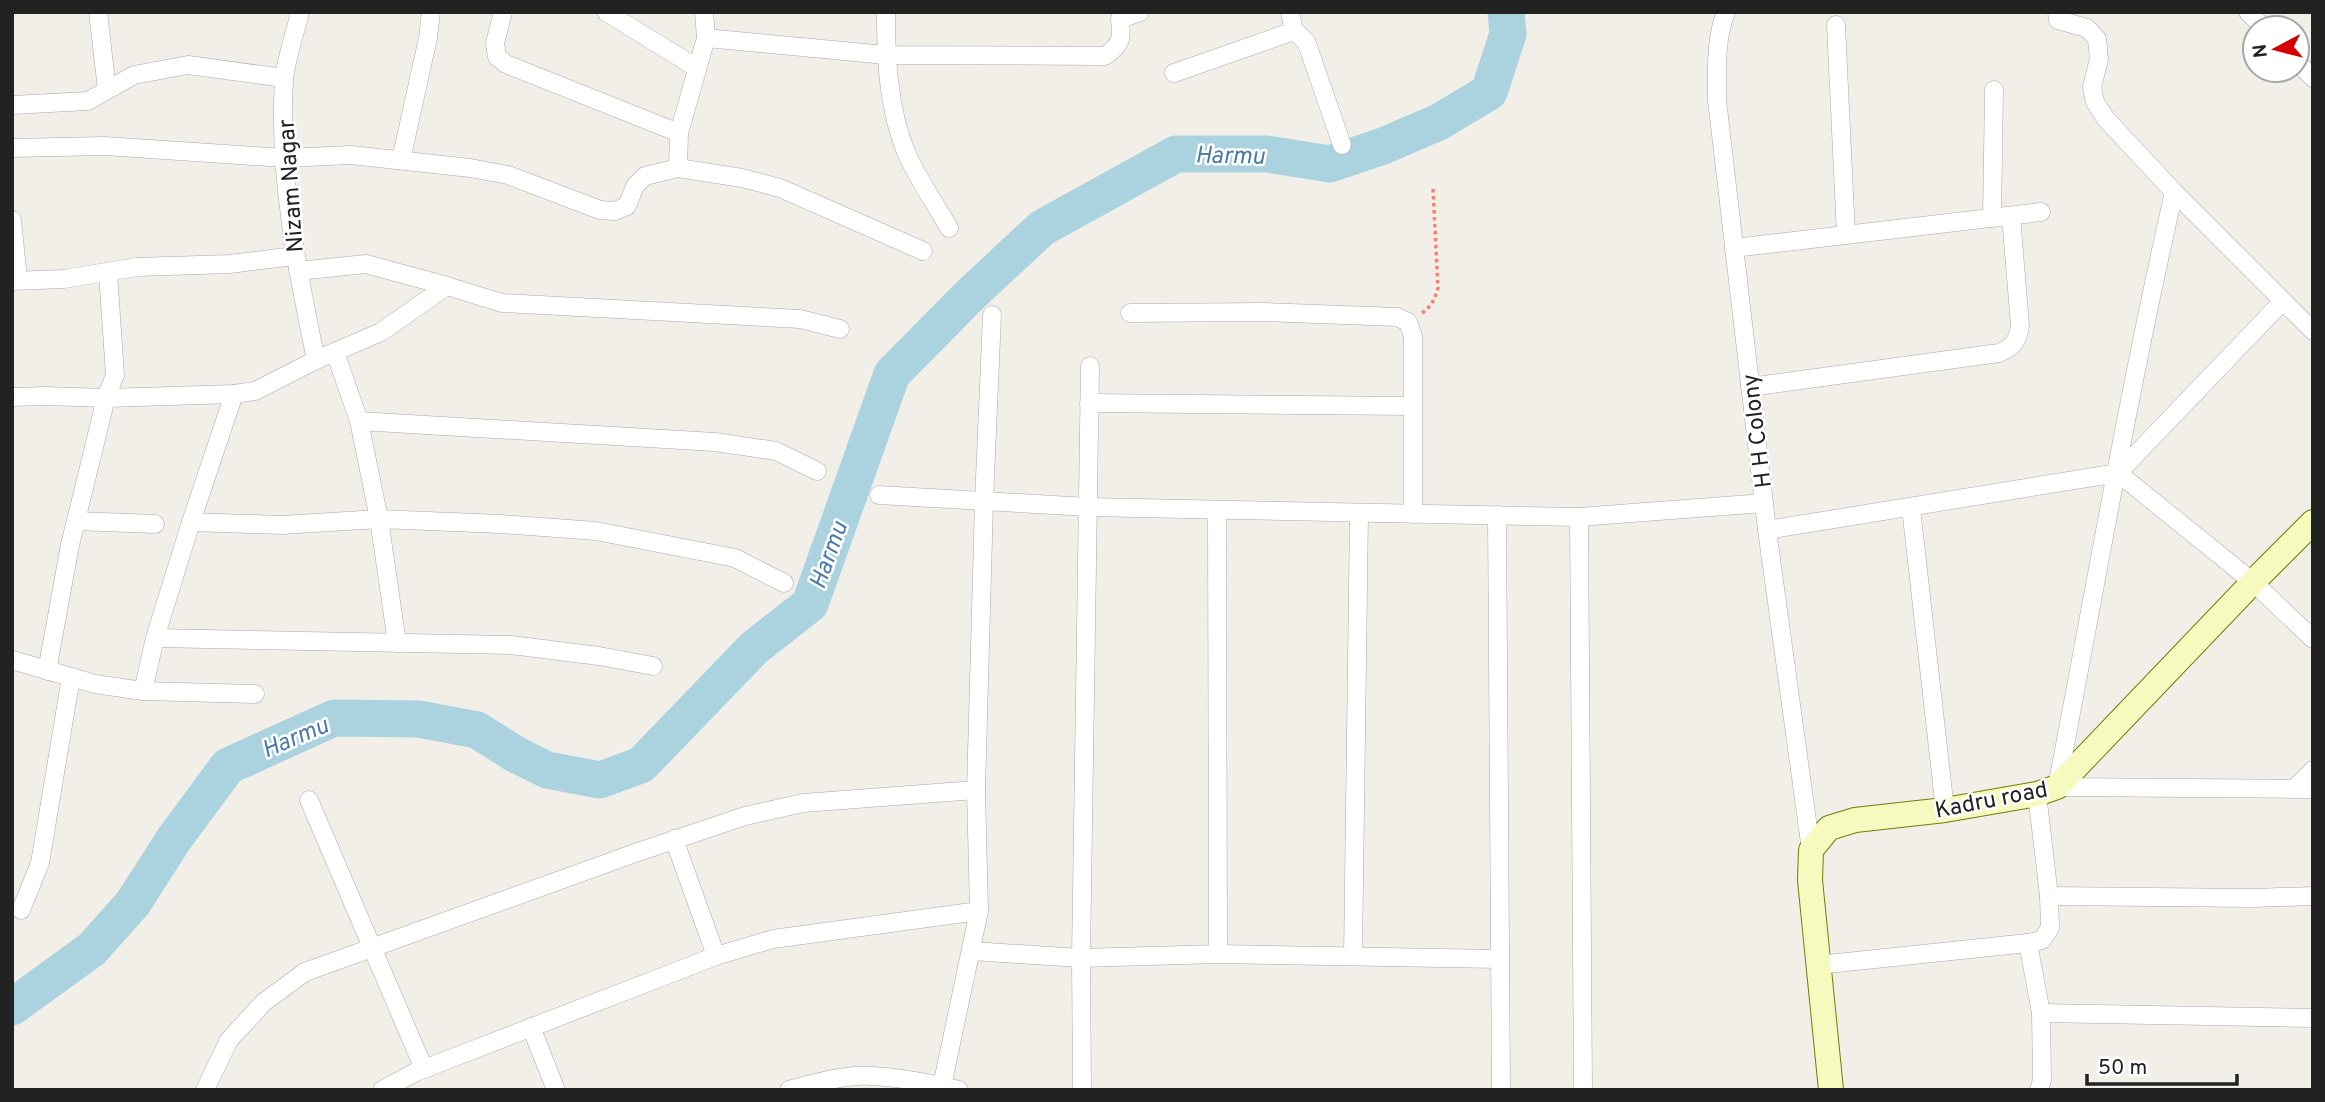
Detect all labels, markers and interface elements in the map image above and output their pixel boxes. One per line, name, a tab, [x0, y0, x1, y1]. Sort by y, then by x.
north arrow	[2241, 14, 2311, 84]
text: N	[2248, 43, 2274, 59]
street label: Nizam Nagar	[273, 118, 312, 253]
water label: Harmu	[1195, 141, 1266, 173]
street label: H H Colony	[1737, 372, 1780, 489]
water label: Harmu	[804, 517, 856, 593]
water label: Harmu	[258, 711, 335, 766]
street label: Kadru road	[1933, 776, 2050, 827]
scale bar	[2087, 1042, 2238, 1086]
text: 50 m	[2098, 1055, 2147, 1082]

